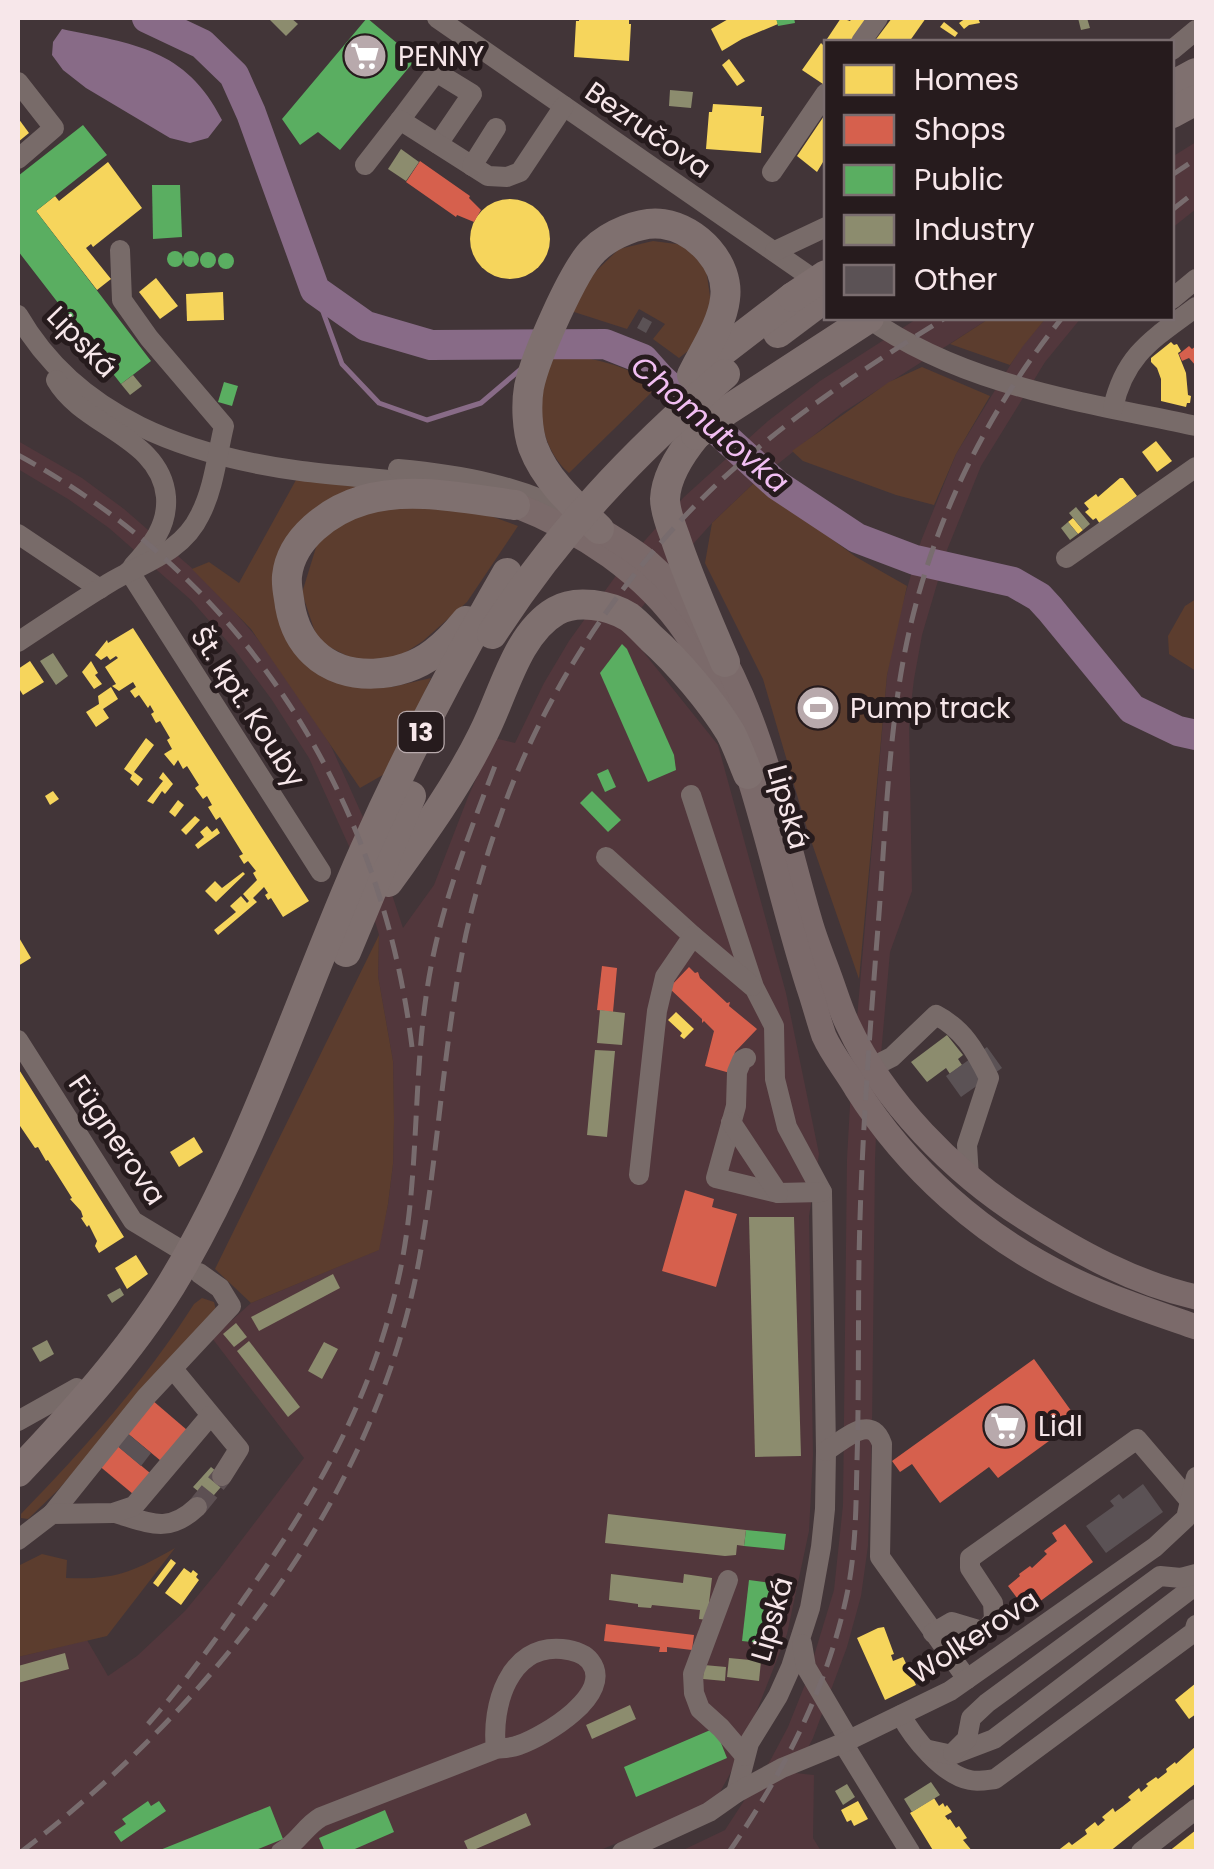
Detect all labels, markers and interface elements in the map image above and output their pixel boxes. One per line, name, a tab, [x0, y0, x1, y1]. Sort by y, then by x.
supermarket icon: PENNY	[342, 33, 388, 79]
place label: PENNY	[398, 37, 484, 76]
legend	[824, 40, 1174, 320]
text: Homes	[914, 58, 1019, 101]
street label: Bezručova	[577, 72, 719, 188]
text: Shops	[914, 108, 1006, 151]
text: Public	[914, 158, 1004, 201]
text: Industry	[914, 208, 1035, 251]
text: Other	[914, 258, 998, 301]
street label: Lipská	[38, 298, 126, 386]
water label: Chomutovka	[622, 345, 798, 503]
street label: Št. kpt. Kouby	[181, 619, 315, 795]
sports icon: Pump track	[795, 685, 841, 731]
place label: Pump track	[850, 689, 1011, 728]
road number: 13	[398, 712, 444, 752]
street label: Lipská	[757, 760, 819, 854]
street label: Fügnerova	[59, 1067, 175, 1213]
supermarket icon: Lidl	[982, 1403, 1028, 1449]
place label: Lidl	[1038, 1407, 1083, 1446]
street label: Lipská	[741, 1572, 803, 1666]
street label: Wolkerova	[902, 1581, 1046, 1693]

